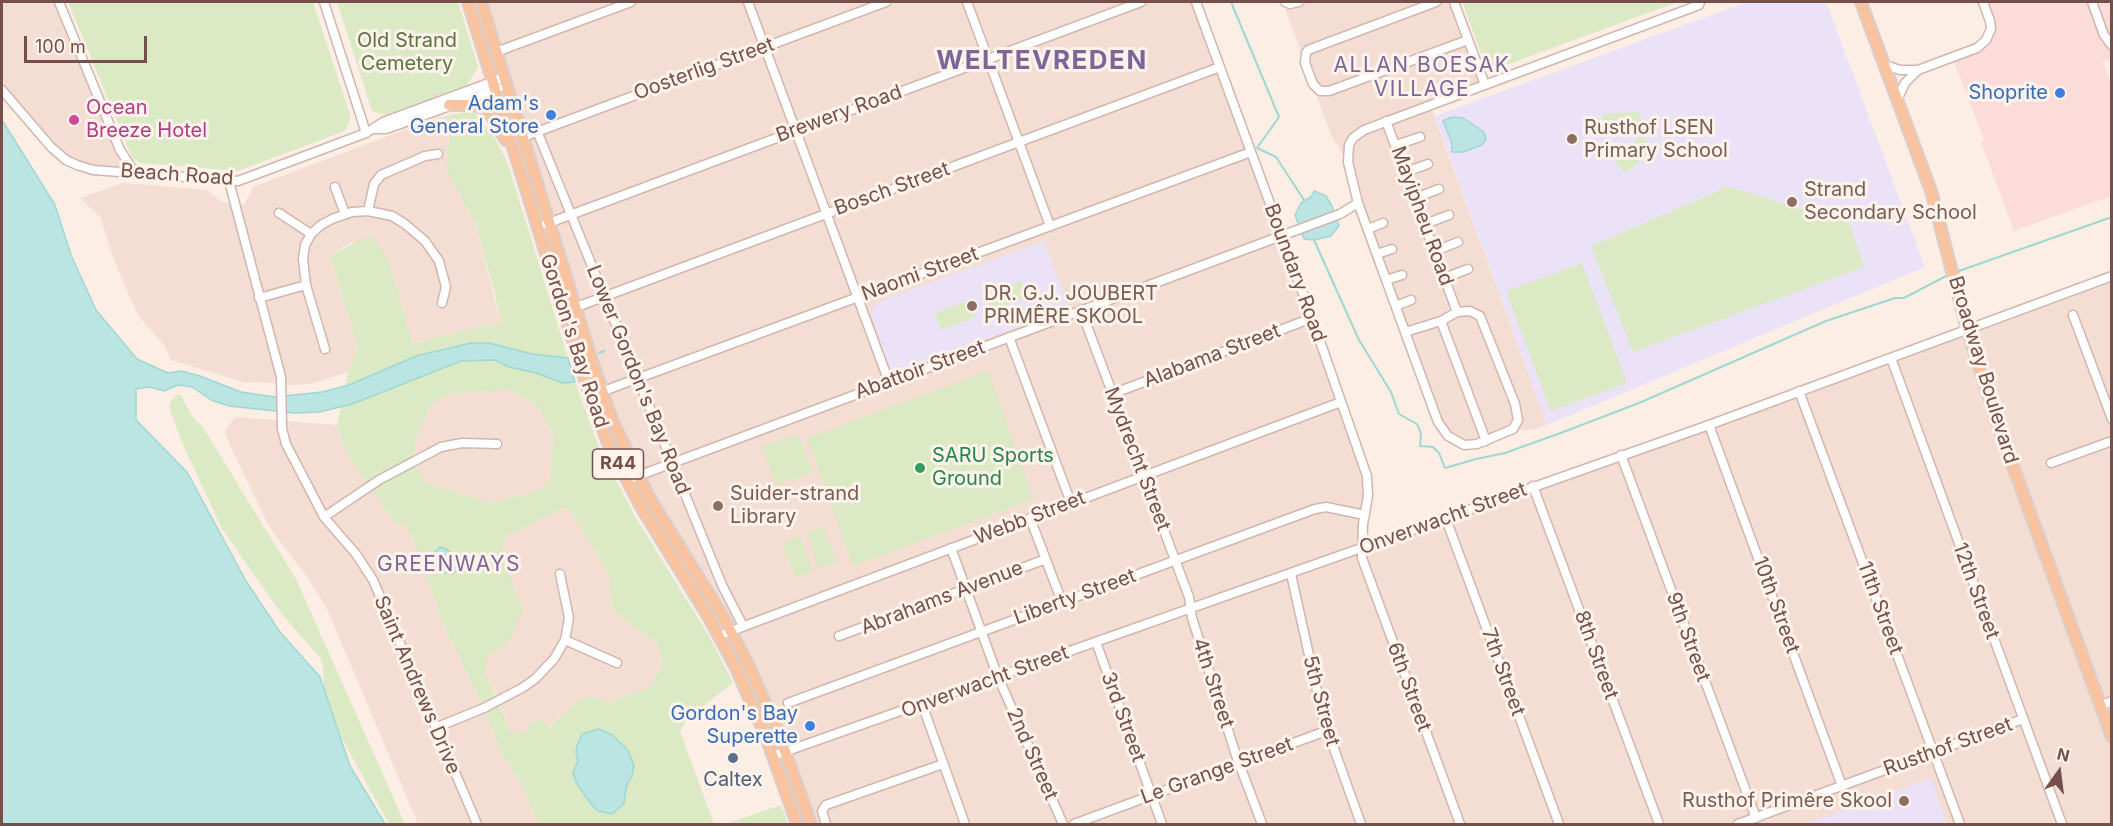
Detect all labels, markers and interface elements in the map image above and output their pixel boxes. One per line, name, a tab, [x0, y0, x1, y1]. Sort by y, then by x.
scale bar	[27, 24, 150, 62]
park label: Old Strand Cemetery	[357, 29, 457, 76]
street label: Oosterlig Street	[630, 32, 778, 106]
text: 100 m	[35, 36, 86, 57]
district label: WELTEVREDEN	[936, 45, 1148, 77]
district label: ALLAN BOESAK VILLAGE	[1334, 53, 1510, 103]
street label: Brewery Road	[773, 80, 905, 148]
place label: Shoprite	[1968, 81, 2048, 105]
marker: Shoprite	[2053, 86, 2067, 100]
place label: Adam's General Store	[410, 92, 539, 139]
place label: Ocean Breeze Hotel	[86, 96, 207, 143]
marker: Adam's General Store	[544, 108, 558, 122]
marker: Ocean Breeze Hotel	[67, 113, 81, 127]
place label: Rusthof LSEN Primary School	[1584, 116, 1728, 163]
marker: Rusthof LSEN Primary School	[1565, 132, 1579, 146]
street label: Mayipheu Road	[1386, 143, 1458, 289]
street label: Bosch Street	[831, 157, 953, 221]
street label: Beach Road	[120, 159, 234, 191]
place label: Strand Secondary School	[1804, 178, 1977, 225]
marker: Strand Secondary School	[1785, 195, 1799, 209]
street label: Boundary Road	[1259, 201, 1331, 345]
street label: Naomi Street	[858, 242, 982, 306]
street label: Gordon's Bay Road	[535, 251, 613, 431]
street label: Lower Gordon's Bay Road	[581, 262, 695, 498]
street label: Broadway Boulevard	[1943, 273, 2023, 467]
place label: DR. G.J. JOUBERT PRIMÊRE SKOOL	[984, 282, 1158, 329]
marker: DR. G.J. JOUBERT PRIMÊRE SKOOL	[965, 299, 979, 313]
street label: Alabama Street	[1140, 319, 1284, 393]
street label: Abattoir Street	[852, 335, 988, 405]
street label: Mydrecht Street	[1099, 384, 1175, 534]
place label: SARU Sports Ground	[932, 444, 1054, 491]
road number: R44	[592, 449, 644, 479]
marker: SARU Sports Ground	[913, 461, 927, 475]
street label: Onverwacht Street	[1356, 478, 1530, 560]
place label: Suider-strand Library	[730, 482, 859, 529]
street label: Webb Street	[971, 486, 1089, 550]
marker: Suider-strand Library	[711, 499, 725, 513]
street label: 12th Street	[1947, 540, 2005, 642]
district label: GREENWAYS	[377, 552, 521, 578]
street label: 10th Street	[1747, 553, 1805, 657]
street label: Abrahams Avenue	[857, 556, 1027, 640]
street label: 11th Street	[1852, 558, 1908, 658]
street label: Liberty Street	[1011, 564, 1139, 630]
street label: 9th Street	[1661, 589, 1715, 685]
street label: Saint Andrews Drive	[369, 592, 465, 778]
street label: 8th Street	[1569, 607, 1623, 703]
street label: 7th Street	[1476, 625, 1530, 719]
street label: 4th Street	[1187, 635, 1239, 731]
street label: 6th Street	[1382, 639, 1436, 735]
street label: Onverwacht Street	[898, 641, 1072, 723]
street label: 5th Street	[1297, 653, 1345, 749]
street label: 3rd Street	[1096, 669, 1150, 765]
place label: Gordon's Bay Superette	[670, 702, 798, 749]
street label: 2nd Street	[1001, 704, 1063, 804]
street label: Rusthof Street	[1880, 713, 2016, 781]
marker: Gordon's Bay Superette	[803, 719, 817, 733]
street label: Le Grange Street	[1138, 732, 1296, 810]
north arrow	[2029, 742, 2089, 802]
text: N	[2055, 743, 2072, 766]
marker: Caltex	[726, 751, 740, 765]
place label: Caltex	[703, 768, 763, 792]
place label: Rusthof Primêre Skool	[1682, 789, 1892, 813]
marker: Rusthof Primêre Skool	[1897, 794, 1911, 808]

